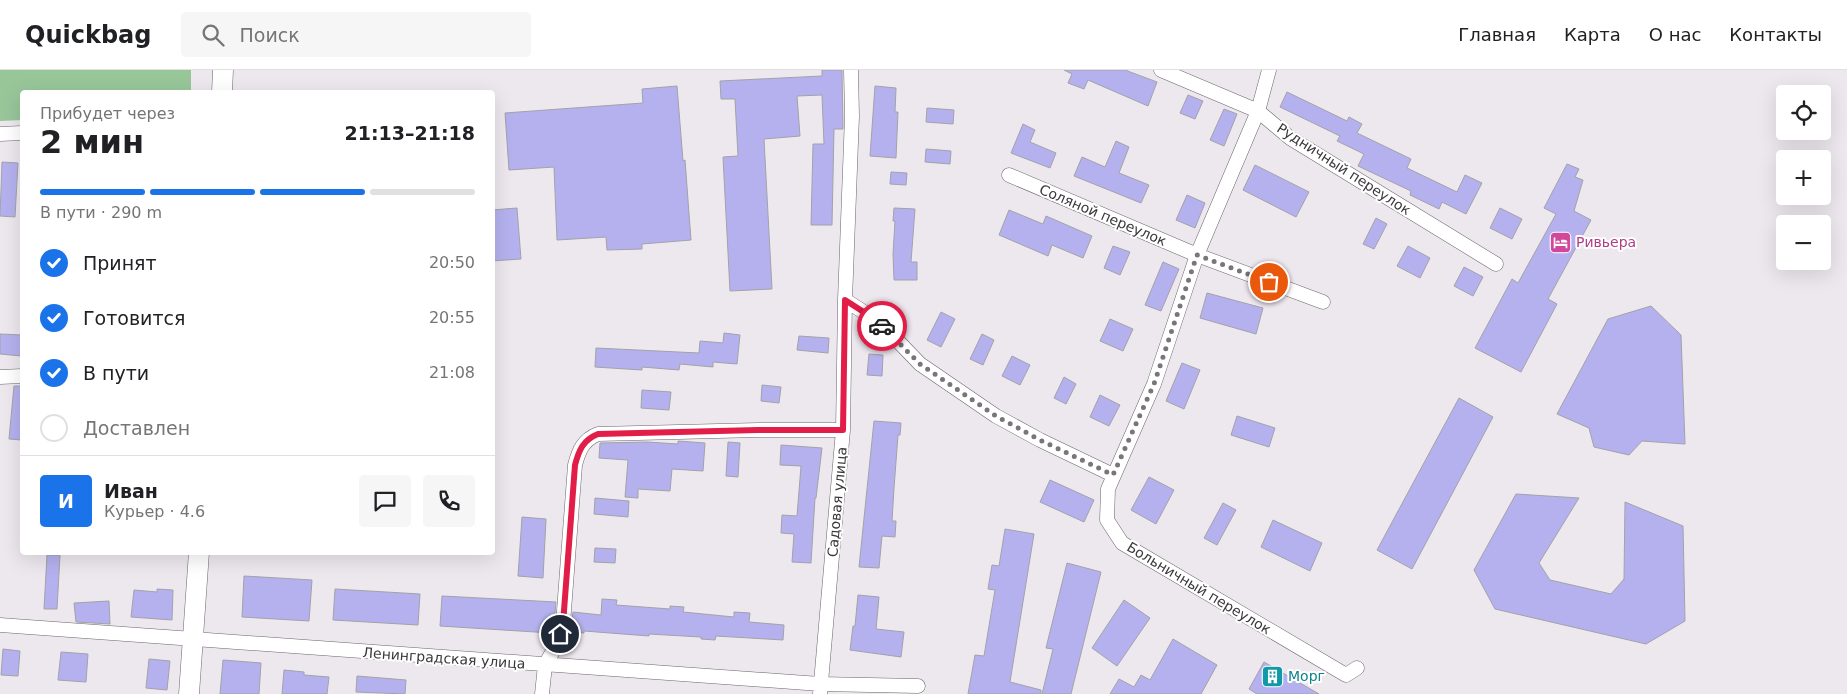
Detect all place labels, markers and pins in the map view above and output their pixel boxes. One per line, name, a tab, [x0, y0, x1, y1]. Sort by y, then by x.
hotel icon: Ривьера	[1548, 230, 1572, 254]
place label: Ривьера	[1576, 234, 1636, 250]
pin	[1248, 261, 1290, 303]
pin	[539, 613, 581, 655]
building icon: Морг	[1260, 664, 1284, 688]
place label: Морг	[1288, 668, 1325, 684]

